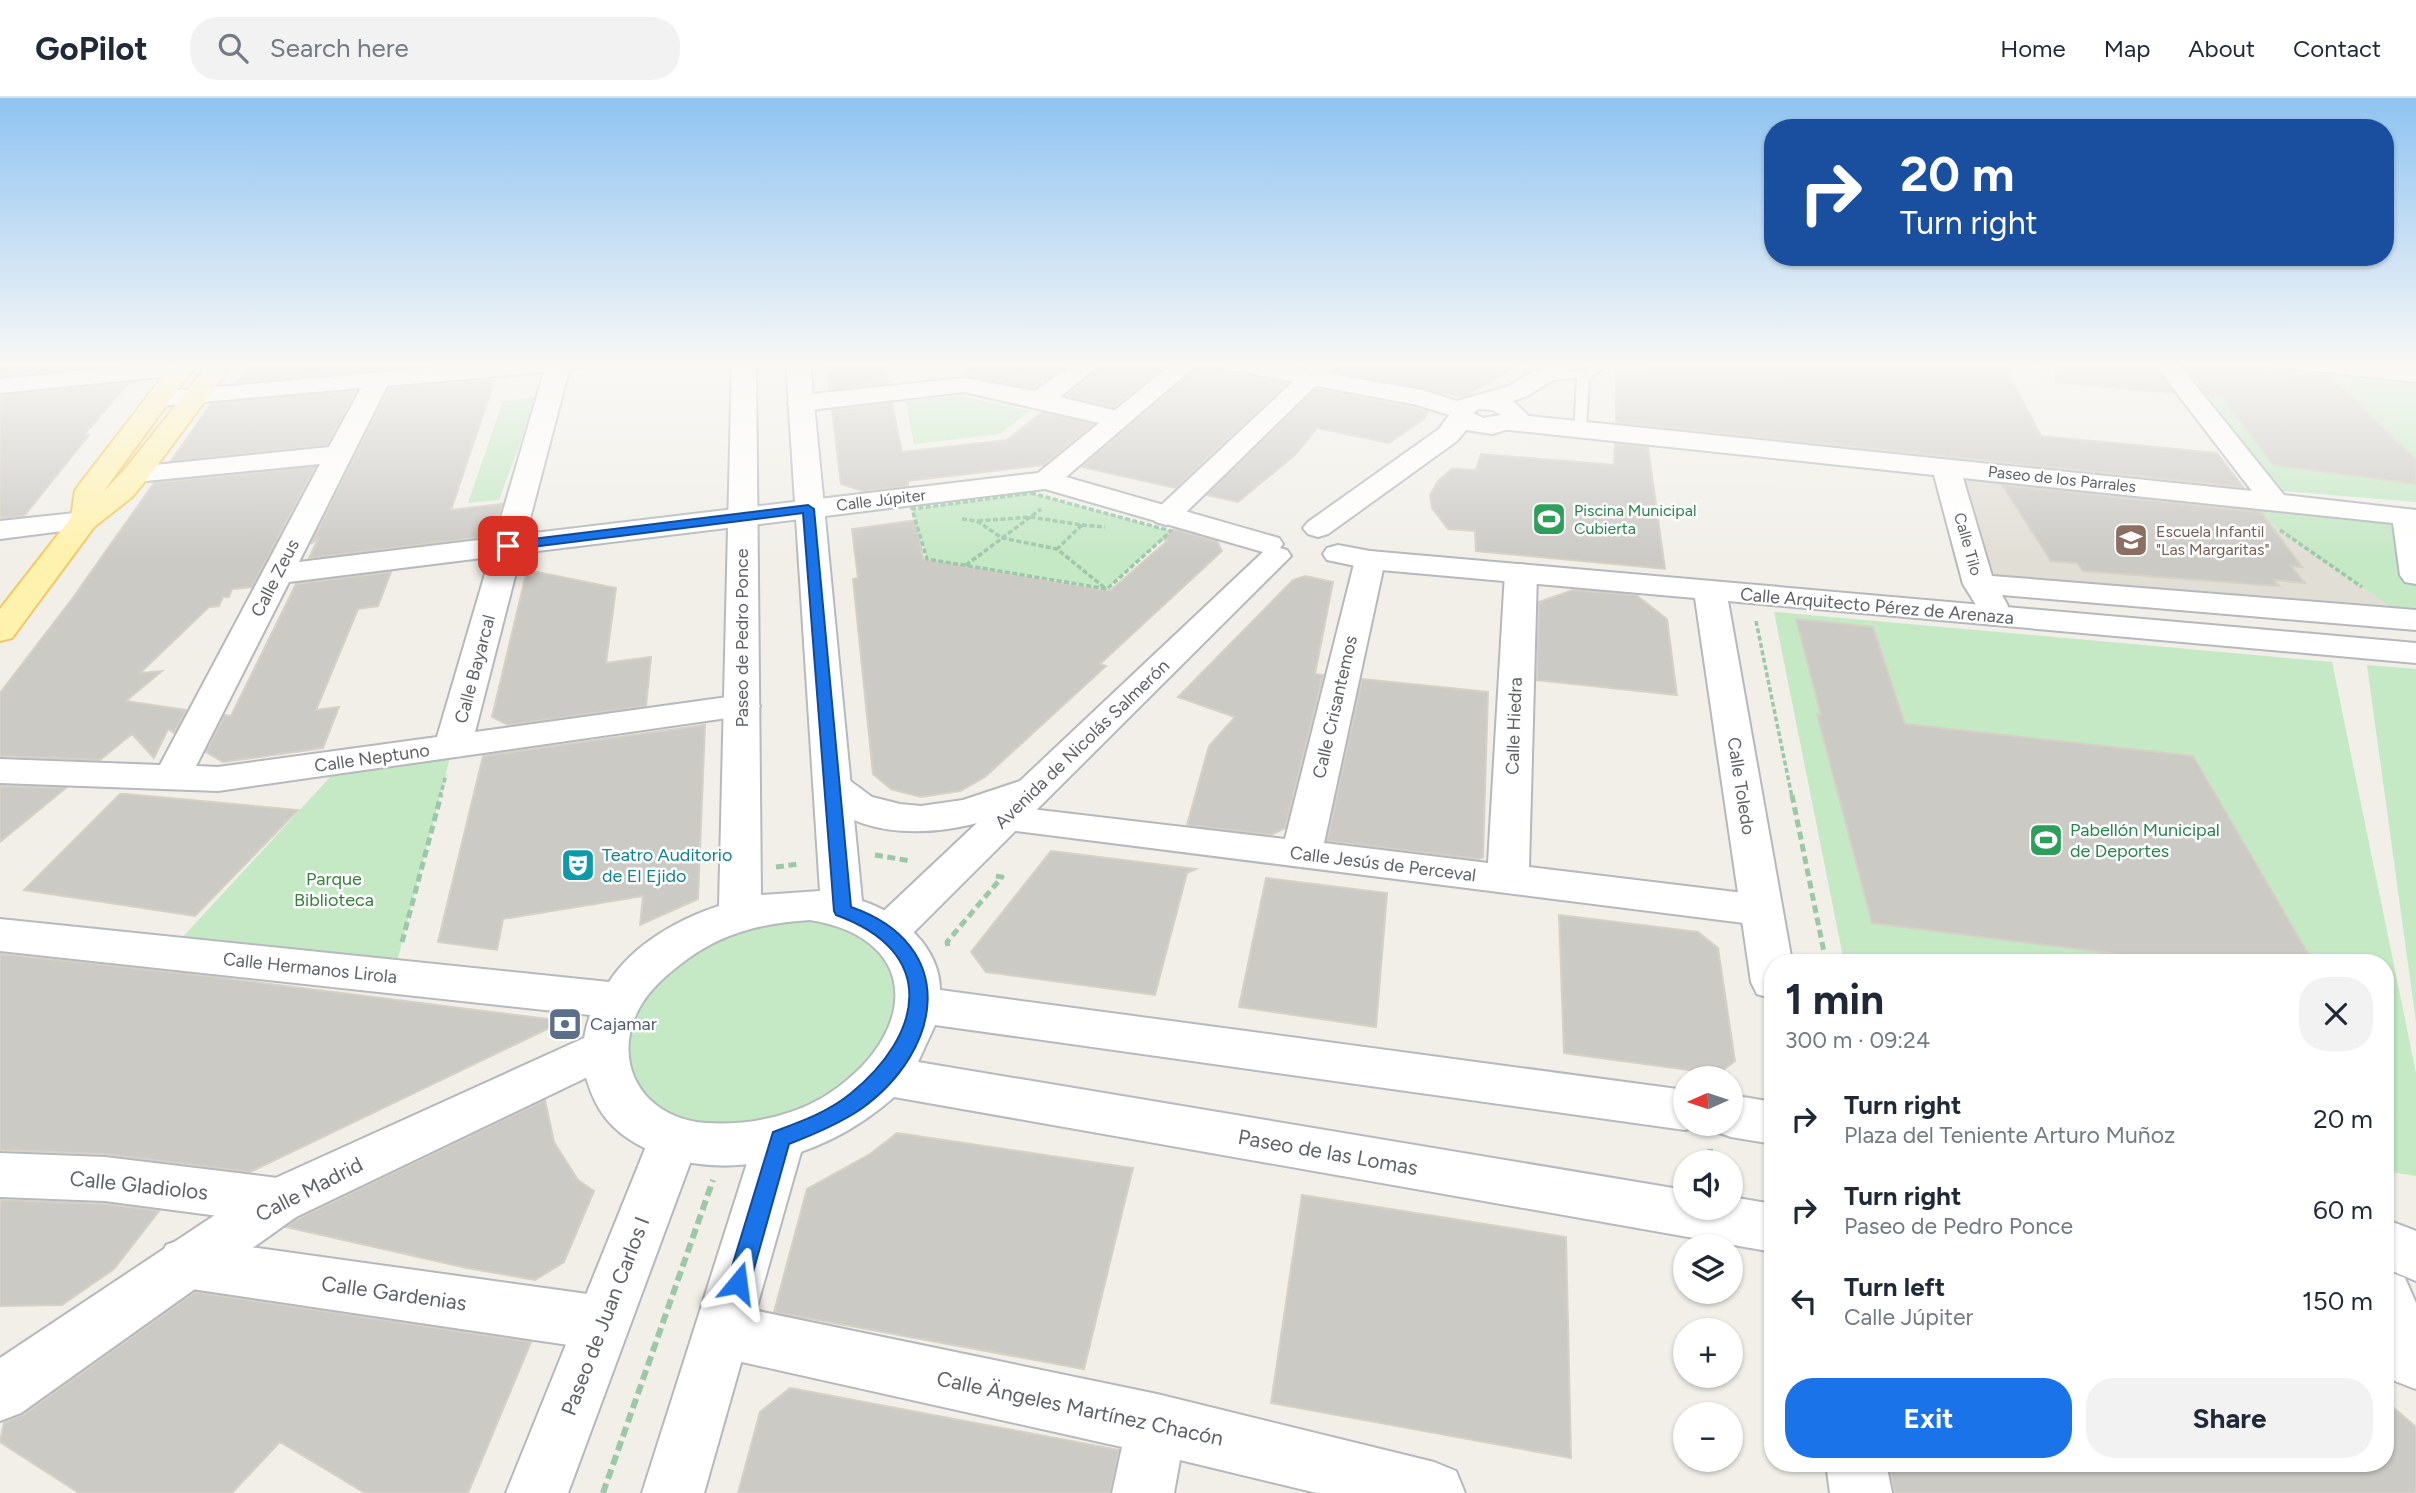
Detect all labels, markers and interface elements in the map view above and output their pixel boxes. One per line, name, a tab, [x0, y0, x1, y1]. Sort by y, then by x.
search box	[190, 17, 680, 80]
text: GoPilot	[35, 29, 148, 68]
icon: search	[214, 29, 252, 67]
text: Search here	[270, 32, 409, 64]
text: Home	[2000, 34, 2066, 63]
text: Map	[2104, 34, 2150, 63]
text: About	[2188, 34, 2255, 63]
text: Contact	[2293, 34, 2381, 63]
text: 20 m	[1900, 144, 2015, 203]
icon: right	[1785, 147, 1876, 238]
text: Turn right	[1900, 204, 2038, 242]
street label: Paseo de los Parrales	[1987, 462, 2137, 496]
street label: Calle Júpiter	[835, 485, 927, 515]
sports icon: Piscina Municipal Cubierta	[1530, 500, 1568, 538]
place label: Piscina Municipal Cubierta	[1574, 501, 1696, 538]
street label: Calle Tilo	[1950, 510, 1986, 578]
pin	[478, 516, 538, 576]
school or university icon: Escuela Infantil "Las Margaritas"	[2112, 521, 2150, 559]
place label: Escuela Infantil "Las Margaritas"	[2156, 522, 2270, 559]
icon: arrive	[489, 527, 527, 565]
street label: Calle Zeus	[246, 536, 304, 620]
street label: Paseo de Pedro Ponce	[731, 548, 753, 728]
street label: Calle Arquitecto Pérez de Arenaza	[1739, 583, 2015, 629]
street label: Calle Bayarcal	[450, 612, 500, 726]
street label: Calle Crisantemos	[1308, 633, 1362, 781]
street label: Avenida de Nicolás Salmerón	[990, 655, 1174, 833]
street label: Calle Hiedra	[1501, 677, 1527, 775]
street label: Calle Toledo	[1722, 736, 1760, 836]
street label: Calle Neptuno	[313, 739, 431, 777]
place label: Pabellón Municipal de Deportes	[2070, 819, 2220, 862]
sports icon: Pabellón Municipal de Deportes	[2027, 821, 2065, 859]
street label: Calle Jesús de Perceval	[1289, 842, 1477, 886]
place label: Teatro Auditorio de El Ejido	[602, 844, 732, 887]
theatre icon: Teatro Auditorio de El Ejido	[559, 846, 597, 884]
park label: Parque Biblioteca	[294, 868, 374, 911]
street label: Calle Hermanos Lirola	[222, 948, 398, 988]
text: 1 min	[1785, 974, 1884, 1025]
button: close	[2299, 977, 2373, 1051]
bank icon: Cajamar	[546, 1005, 584, 1043]
place label: Cajamar	[590, 1013, 657, 1035]
text: 300 m · 09:24	[1785, 1026, 1930, 1054]
north arrow	[1673, 1066, 1743, 1136]
map controls	[1673, 1066, 1743, 1472]
text: Turn right	[1844, 1089, 1961, 1121]
icon: right	[1785, 1100, 1823, 1138]
text: 20 m	[2313, 1103, 2373, 1135]
text: Plaza del Teniente Arturo Muñoz	[1844, 1121, 2175, 1149]
street label: Paseo de las Lomas	[1236, 1124, 1420, 1180]
button: sound	[1673, 1150, 1743, 1220]
street label: Calle Madrid	[251, 1151, 367, 1227]
street label: Calle Gladiolos	[69, 1165, 209, 1205]
text: Turn right	[1844, 1180, 1961, 1212]
icon: right	[1785, 1191, 1823, 1229]
text: 60 m	[2313, 1194, 2373, 1226]
text: Paseo de Pedro Ponce	[1844, 1212, 2073, 1240]
street label: Paseo de Juan Carlos I	[556, 1213, 654, 1419]
button: layers	[1673, 1234, 1743, 1304]
position arrow	[701, 1246, 775, 1320]
street label: Calle Gardenias	[320, 1270, 468, 1316]
text: Turn left	[1844, 1271, 1945, 1303]
icon: left	[1785, 1282, 1823, 1320]
text: 150 m	[2302, 1285, 2373, 1317]
text: Calle Júpiter	[1844, 1303, 1973, 1331]
button: +	[1673, 1318, 1743, 1388]
street label: Calle Ängeles Martínez Chacón	[934, 1365, 1226, 1451]
button: Exit	[1785, 1378, 2072, 1458]
button: Share	[2086, 1378, 2373, 1458]
button: −	[1673, 1402, 1743, 1472]

